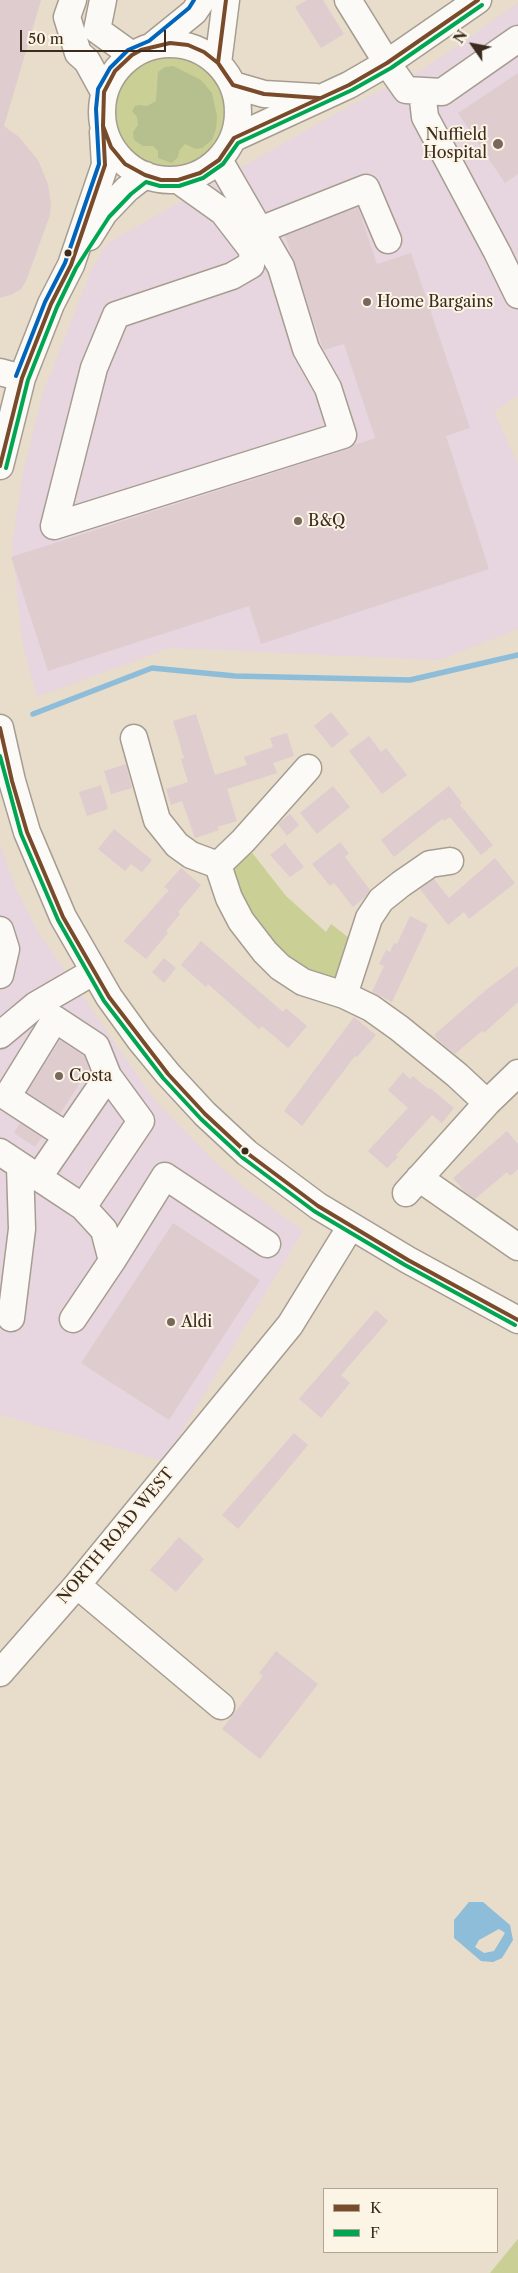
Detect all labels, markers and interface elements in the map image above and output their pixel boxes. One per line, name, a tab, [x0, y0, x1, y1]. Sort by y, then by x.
scale bar	[22, 20, 169, 52]
north arrow	[448, 20, 498, 70]
text: N	[450, 27, 471, 47]
text: 50 m	[28, 29, 64, 48]
place label: Nuffield Hospital	[423, 125, 487, 163]
marker: Nuffield Hospital	[491, 137, 505, 151]
unlabelled marker	[63, 248, 73, 258]
place label: Home Bargains	[377, 292, 493, 312]
marker: Home Bargains	[361, 296, 373, 308]
place label: B&Q	[308, 511, 345, 531]
marker: B&Q	[292, 515, 304, 527]
place label: Costa	[69, 1066, 112, 1086]
marker: Costa	[53, 1070, 65, 1082]
unlabelled marker	[240, 1146, 250, 1156]
place label: Aldi	[181, 1312, 212, 1332]
marker: Aldi	[165, 1316, 177, 1328]
street label: NORTH ROAD WEST	[54, 1464, 178, 1608]
legend	[323, 2188, 498, 2253]
text: K	[370, 2198, 382, 2217]
text: F	[370, 2223, 380, 2242]

